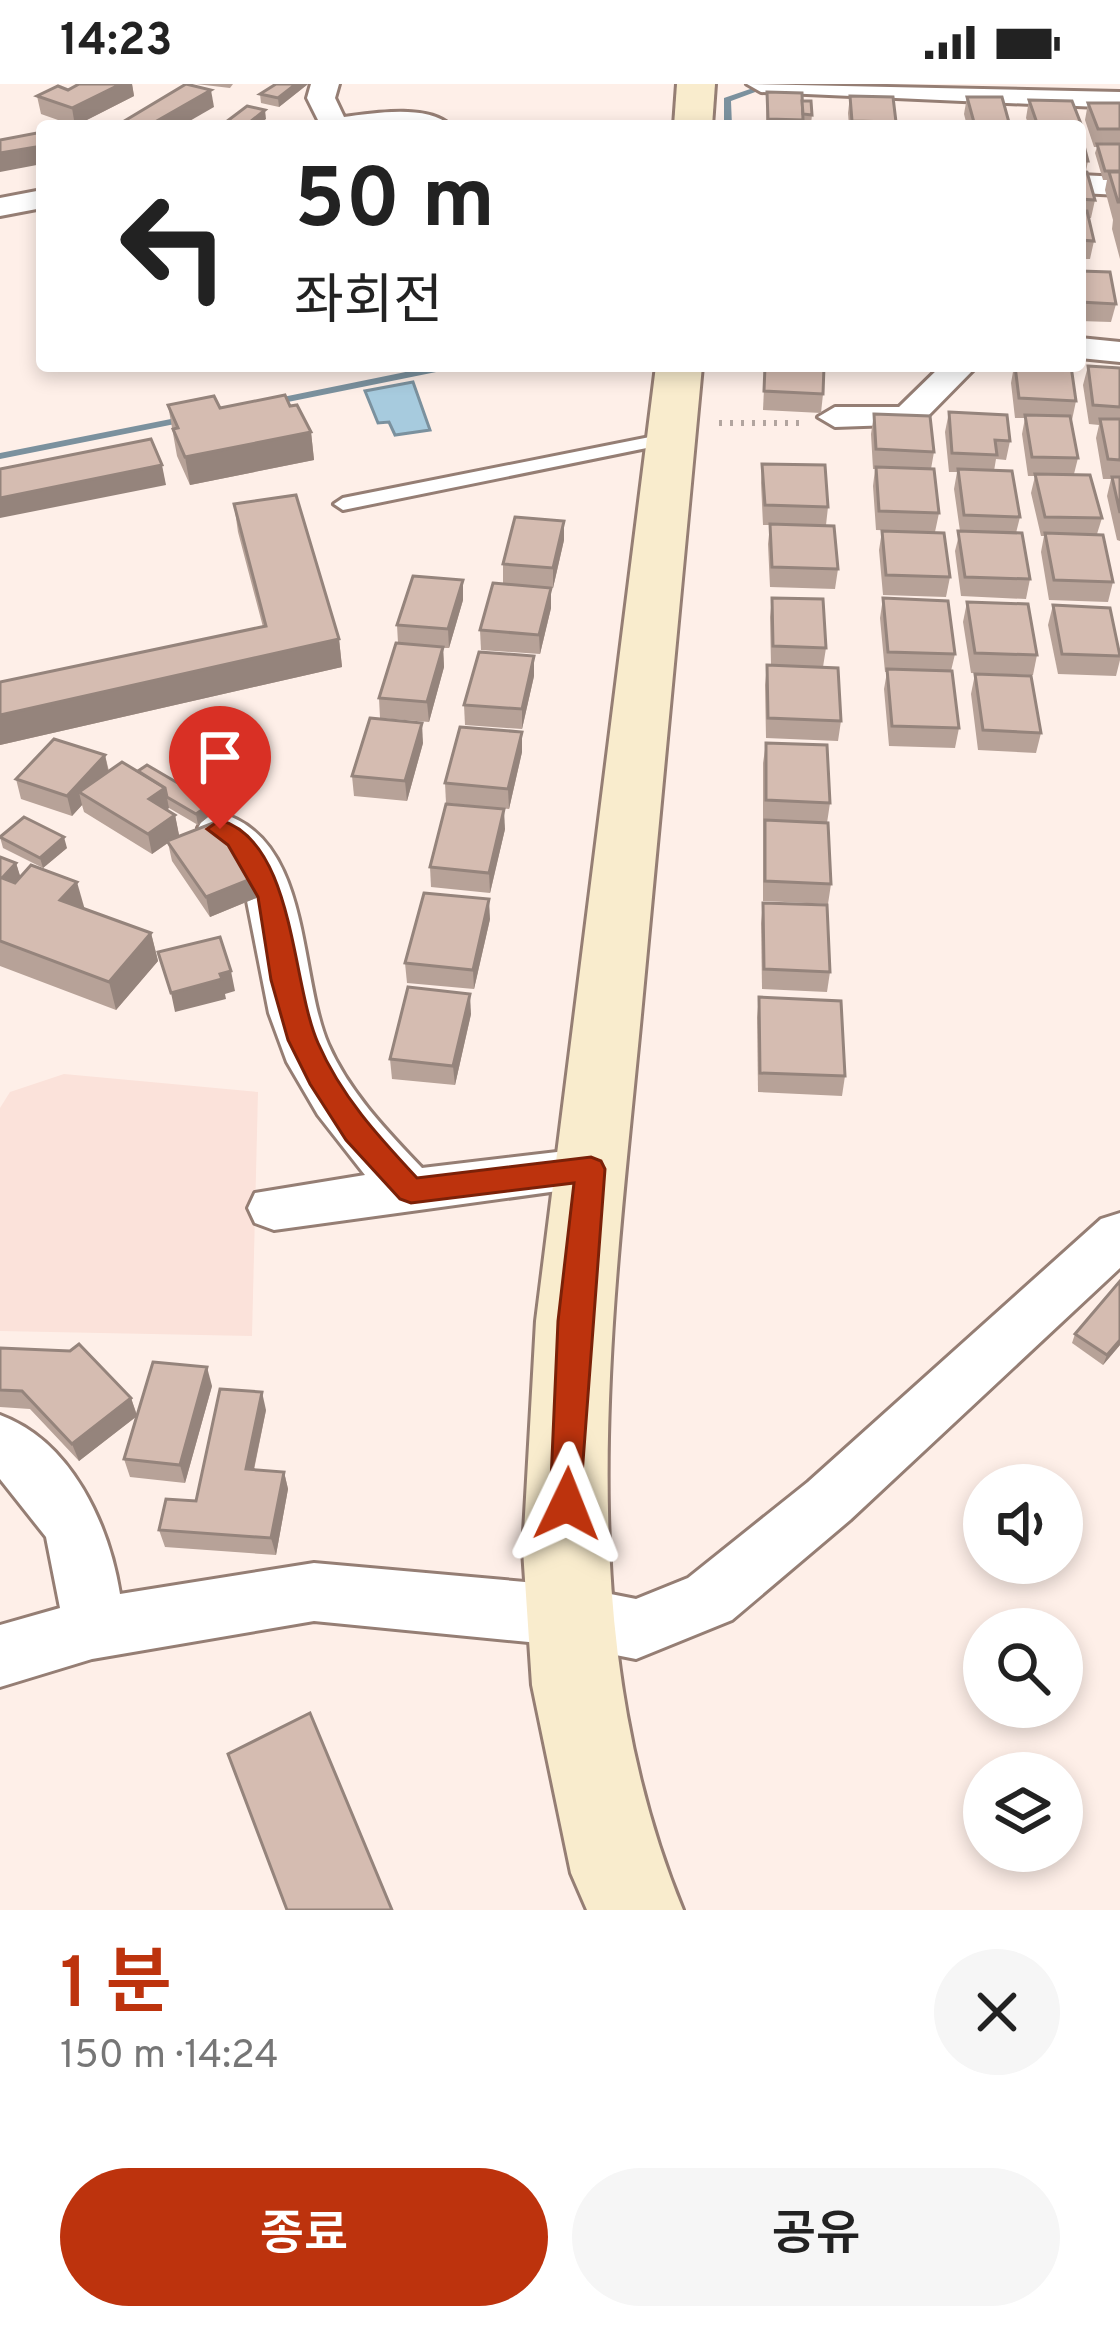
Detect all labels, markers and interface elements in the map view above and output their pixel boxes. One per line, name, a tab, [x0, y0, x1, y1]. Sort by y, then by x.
text: 14:23	[60, 14, 172, 71]
text: 50 m	[294, 151, 495, 257]
icon: left	[96, 168, 252, 324]
text: 좌회전	[294, 270, 443, 339]
pin	[169, 706, 271, 829]
icon: arrive	[187, 724, 253, 790]
position arrow	[504, 1441, 630, 1567]
map controls	[963, 1464, 1083, 1872]
button: sound	[963, 1464, 1083, 1584]
button: search	[963, 1608, 1083, 1728]
button: layers	[963, 1752, 1083, 1872]
text: 1 분	[60, 1942, 172, 2034]
button: close	[934, 1949, 1060, 2075]
text: 150 m · 14:24	[60, 2033, 279, 2082]
button: 종료	[60, 2168, 548, 2306]
button: 공유	[572, 2168, 1060, 2306]

